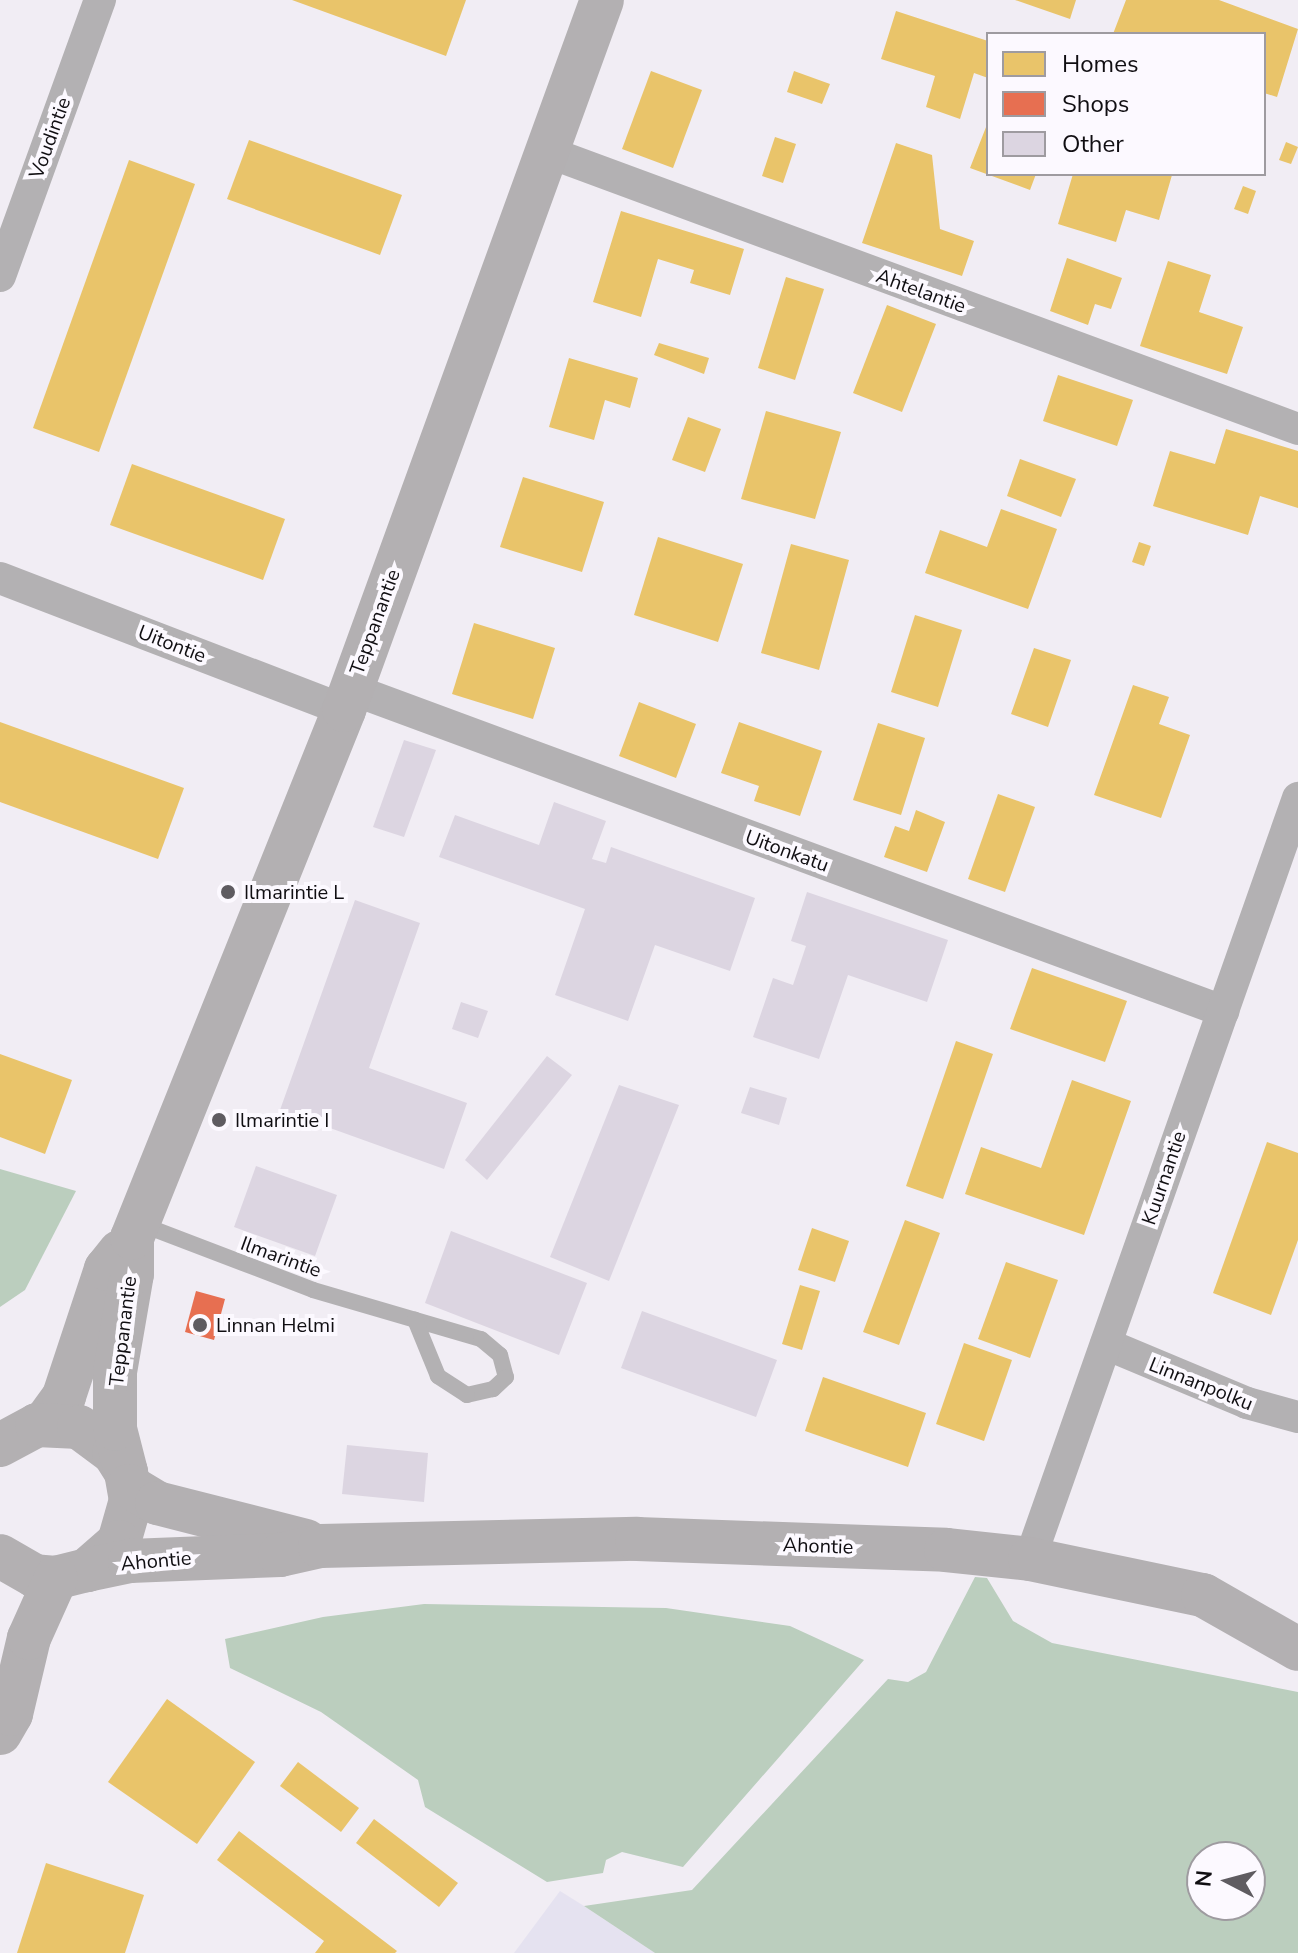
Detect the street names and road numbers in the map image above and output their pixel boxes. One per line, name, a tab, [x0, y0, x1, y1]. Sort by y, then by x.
street label: Voudintie	[24, 94, 76, 182]
street label: Ahtelantie	[873, 264, 969, 318]
street label: Teppanantie	[345, 566, 405, 678]
street label: Uitontie	[135, 620, 209, 668]
street label: Uitonkatu	[742, 825, 832, 877]
street label: Kuurnantie	[1137, 1128, 1191, 1228]
street label: Ilmarintie	[237, 1231, 325, 1283]
street label: Teppanantie	[104, 1275, 142, 1387]
street label: Linnanpolku	[1145, 1352, 1257, 1416]
street label: Ahontie	[782, 1533, 854, 1559]
street label: Ahontie	[120, 1546, 192, 1576]

